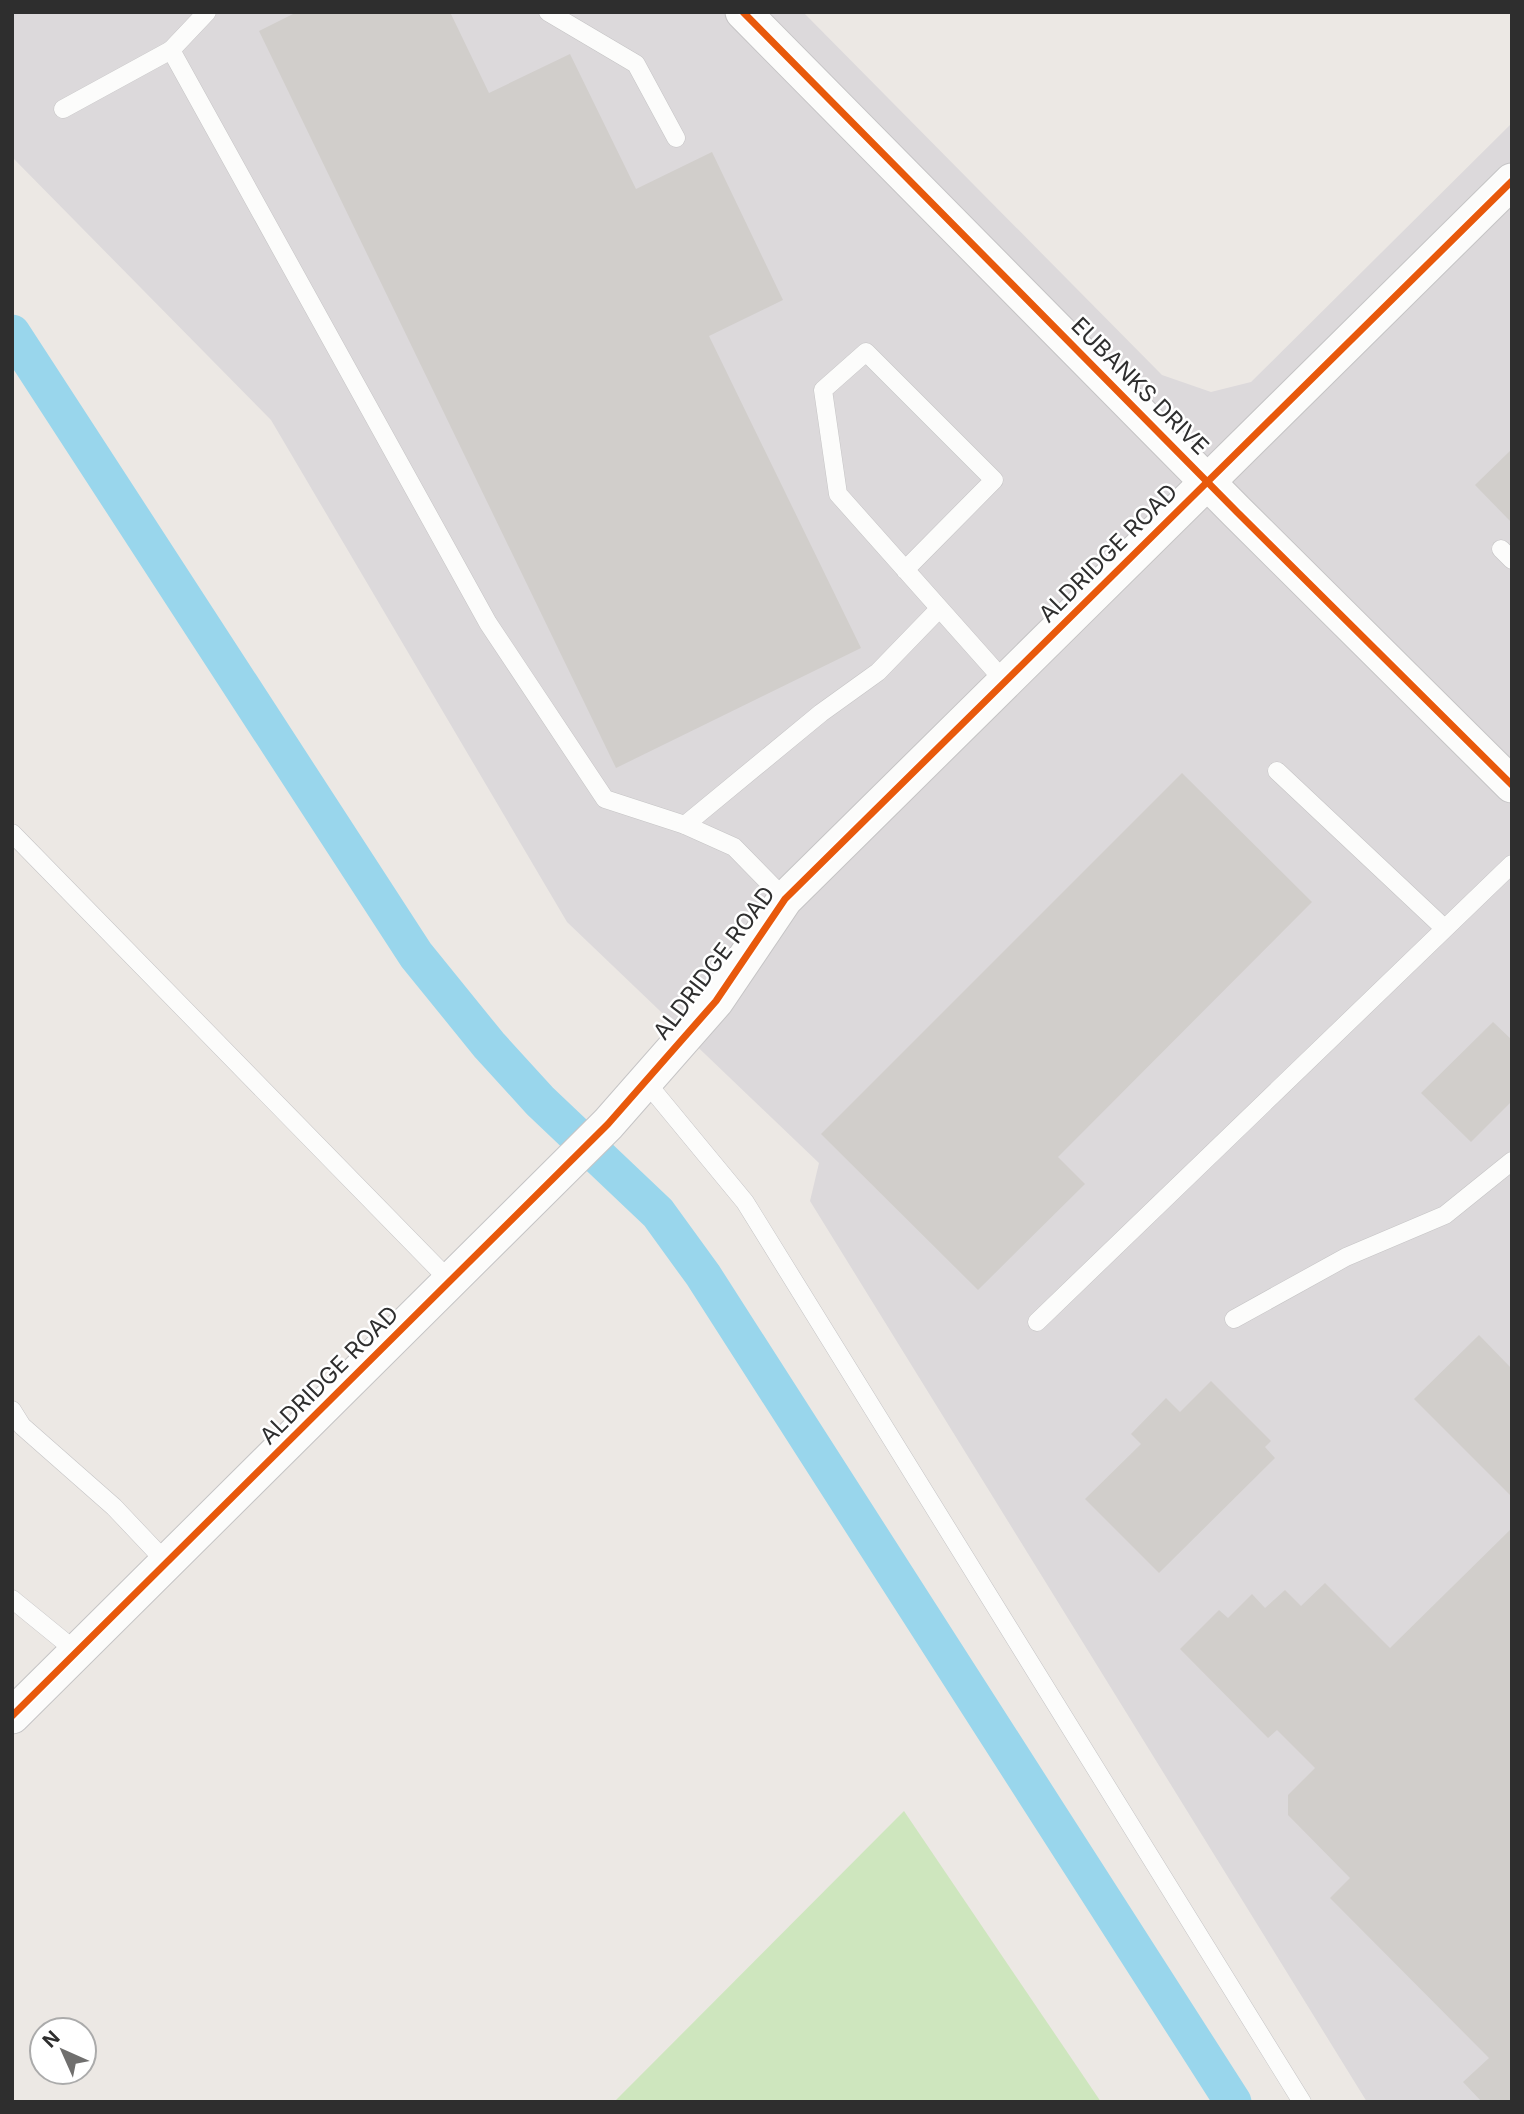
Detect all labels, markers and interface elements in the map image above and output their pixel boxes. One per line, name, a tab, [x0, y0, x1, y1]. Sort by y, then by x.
street label: EUBANKS DRIVE	[1065, 311, 1215, 461]
street label: ALDRIDGE ROAD	[1033, 478, 1183, 628]
street label: ALDRIDGE ROAD	[647, 881, 781, 1045]
street label: ALDRIDGE ROAD	[254, 1300, 404, 1450]
north arrow	[28, 2016, 98, 2086]
text: N	[38, 2026, 65, 2053]

